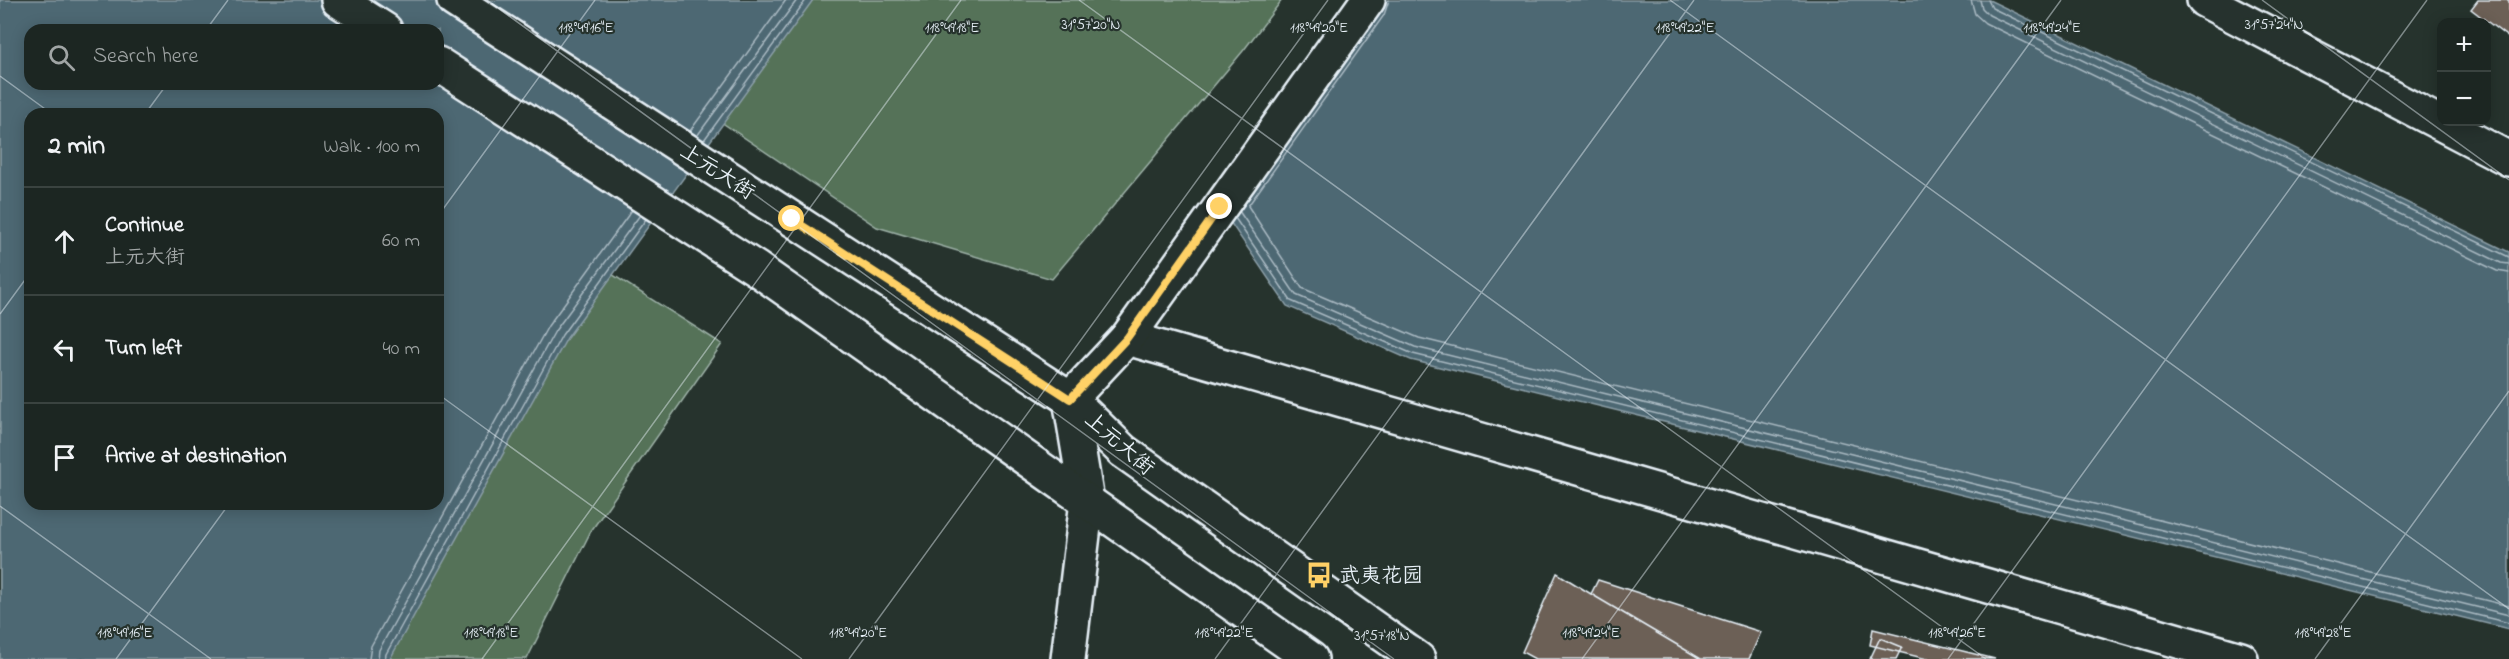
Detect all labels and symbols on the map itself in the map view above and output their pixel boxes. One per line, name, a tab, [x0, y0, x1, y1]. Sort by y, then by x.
text: 31°57'20"N	[1062, 14, 1120, 36]
text: 31°57'24"N	[2245, 14, 2303, 36]
text: 118°49'16"E	[558, 17, 614, 39]
text: 118°49'18"E	[925, 17, 979, 39]
text: 118°49'20"E	[1290, 17, 1348, 39]
text: 118°49'22"E	[1656, 17, 1714, 39]
text: 118°49'24"E	[2023, 17, 2081, 39]
street label: 上元大街	[674, 137, 760, 208]
route end	[1206, 193, 1232, 219]
route start	[778, 205, 804, 231]
street label: 上元大街	[1077, 406, 1160, 483]
bus stop icon: 武夷花园	[1304, 560, 1334, 590]
place label: 武夷花园	[1339, 562, 1423, 592]
text: 118°49'16"E	[97, 622, 153, 644]
text: 118°49'18"E	[464, 622, 518, 644]
text: 118°49'20"E	[829, 622, 887, 644]
text: 118°49'22"E	[1195, 622, 1253, 644]
text: 118°49'24"E	[1562, 622, 1620, 644]
text: 118°49'26"E	[1928, 622, 1986, 644]
text: 118°49'28"E	[2294, 622, 2352, 644]
text: 31°57'18"N	[1354, 625, 1410, 647]

